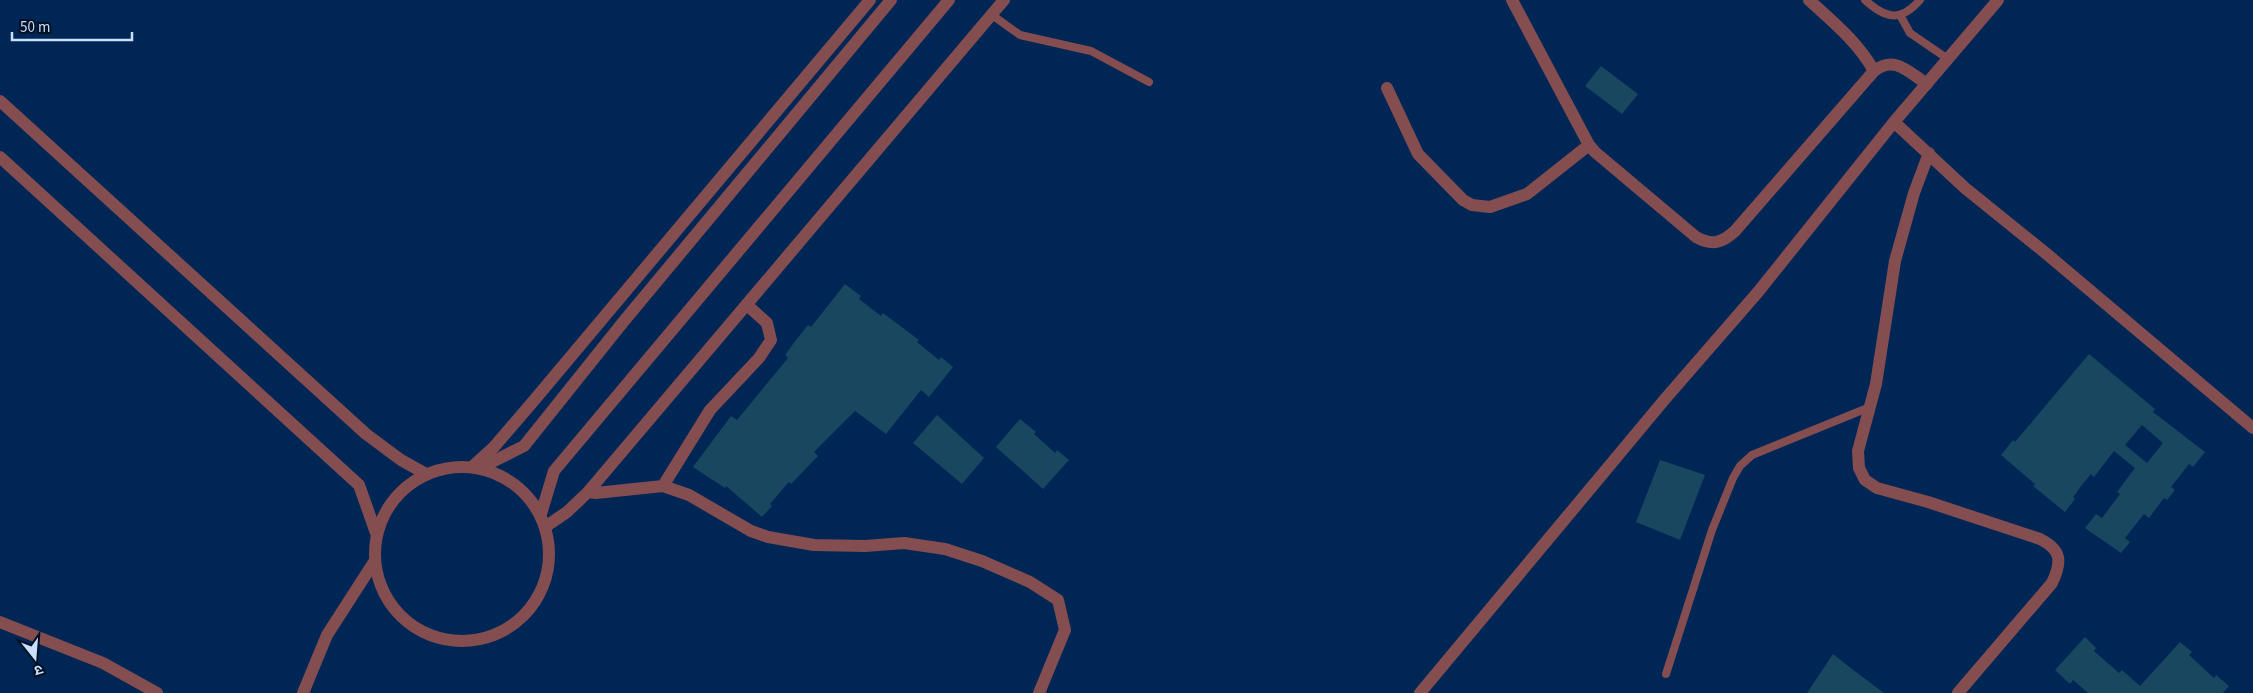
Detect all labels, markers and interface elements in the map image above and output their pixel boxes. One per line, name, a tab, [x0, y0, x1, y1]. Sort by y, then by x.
scale bar	[12, 10, 132, 42]
text: 50 m	[20, 17, 50, 38]
north arrow	[10, 633, 60, 683]
text: उ	[31, 659, 45, 680]

